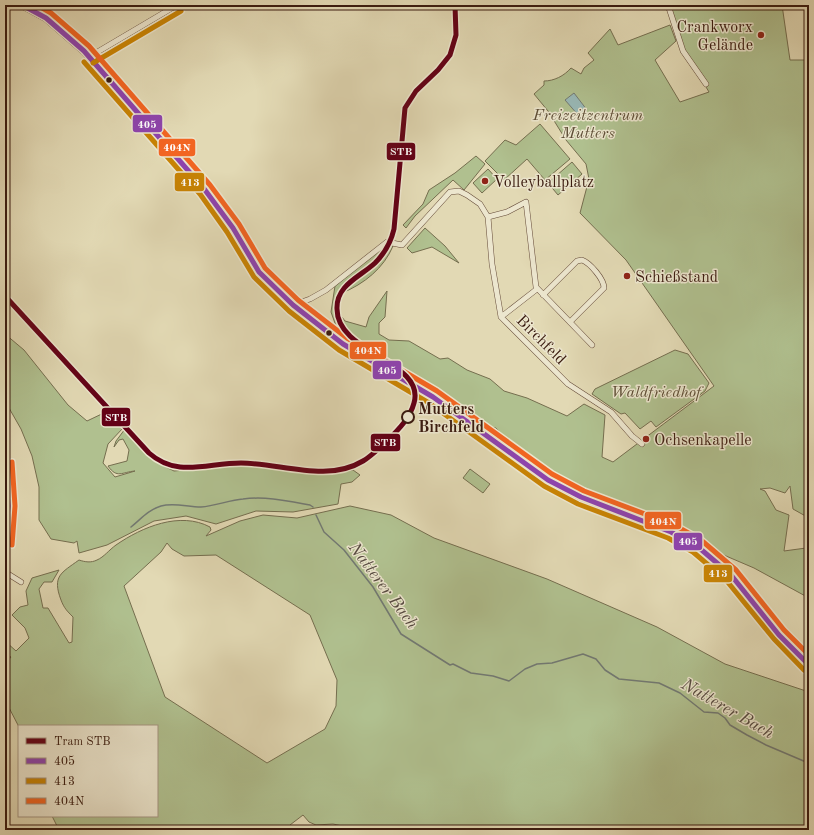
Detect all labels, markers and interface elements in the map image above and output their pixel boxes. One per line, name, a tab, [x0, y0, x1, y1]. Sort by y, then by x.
place label: Crankworx Gelände	[676, 20, 753, 54]
marker: Crankworx Gelände	[756, 30, 766, 40]
unlabelled marker	[104, 75, 114, 85]
park label: Freizeitzentrum Mutters	[532, 108, 643, 142]
line badge: 405	[132, 114, 163, 133]
text: 405	[137, 120, 157, 131]
line badge: 404N	[158, 138, 196, 157]
line badge: STB	[386, 142, 416, 161]
text: 404N	[163, 143, 191, 154]
text: STB	[390, 147, 412, 158]
line badge: 413	[174, 172, 205, 192]
place label: Volleyballplatz	[493, 175, 594, 191]
marker: Volleyballplatz	[480, 176, 490, 186]
text: 413	[180, 178, 200, 189]
place label: Schießstand	[635, 270, 718, 286]
marker: Schießstand	[622, 271, 632, 281]
street label: Birchfeld	[513, 313, 568, 368]
unlabelled marker	[324, 328, 334, 338]
line badge: 404N	[349, 341, 387, 360]
text: 404N	[354, 346, 382, 357]
line badge: 405	[372, 360, 402, 380]
text: 405	[377, 366, 397, 377]
park label: Waldfriedhof	[611, 385, 704, 401]
place label: Mutters Birchfeld	[418, 402, 485, 436]
line badge: STB	[101, 407, 131, 427]
marker: Mutters Birchfeld	[401, 410, 415, 424]
text: STB	[105, 413, 127, 424]
line badge: STB	[370, 433, 401, 452]
place label: Ochsenkapelle	[654, 433, 752, 449]
marker: Ochsenkapelle	[641, 434, 651, 444]
text: STB	[374, 438, 396, 449]
line badge: 404N	[644, 511, 682, 530]
text: 404N	[649, 517, 677, 528]
line badge: 405	[673, 532, 703, 551]
text: 405	[678, 537, 698, 548]
water label: Natterer Bach	[344, 539, 421, 633]
line badge: 413	[703, 564, 733, 583]
text: 413	[708, 569, 728, 580]
water label: Natterer Bach	[677, 676, 777, 743]
legend	[18, 725, 158, 817]
text: Tram STB	[54, 736, 111, 748]
text: 405	[54, 755, 75, 768]
text: 413	[54, 776, 75, 788]
text: 404N	[54, 796, 84, 808]

